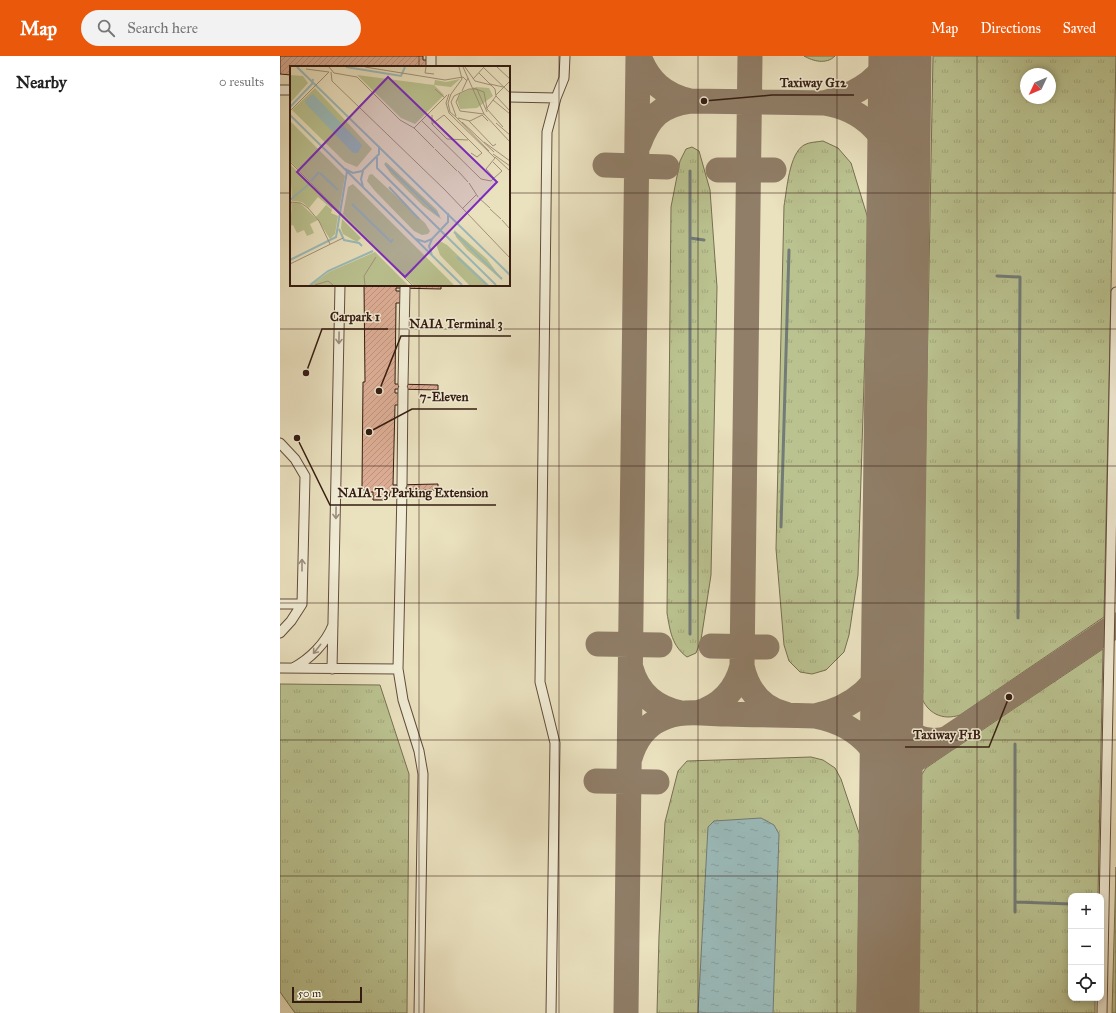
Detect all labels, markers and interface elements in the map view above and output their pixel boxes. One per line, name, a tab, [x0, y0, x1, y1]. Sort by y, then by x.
search box	[81, 10, 361, 46]
text: Map	[20, 17, 57, 40]
icon: search	[95, 17, 117, 39]
text: Search here	[127, 19, 198, 37]
text: Map	[931, 20, 958, 37]
text: Directions	[980, 20, 1041, 37]
text: Saved	[1063, 20, 1096, 37]
inset map	[290, 66, 510, 286]
north arrow	[1020, 68, 1056, 104]
callout: Taxiway G12	[772, 70, 854, 95]
text: Nearby	[16, 72, 67, 93]
text: 0 results	[219, 74, 264, 90]
text: Taxiway G12	[779, 75, 847, 91]
callout: Carpark 1	[322, 304, 388, 329]
text: Carpark 1	[330, 309, 380, 325]
callout: NAIA Terminal 3	[401, 311, 511, 336]
text: NAIA Terminal 3	[409, 316, 503, 332]
one-way arrow	[335, 331, 343, 344]
callout: 7-Eleven	[412, 384, 477, 409]
text: 7-Eleven	[420, 389, 468, 405]
callout: NAIA T3 Parking Extension	[330, 480, 496, 505]
text: NAIA T3 Parking Extension	[338, 485, 488, 501]
one-way arrow	[332, 506, 340, 519]
one-way arrow	[298, 559, 306, 572]
one-way arrow	[312, 644, 321, 655]
callout: Taxiway F1B	[905, 722, 989, 747]
text: Taxiway F1B	[912, 727, 981, 743]
map controls	[1068, 893, 1104, 1001]
button: +	[1068, 893, 1104, 929]
button: −	[1068, 929, 1104, 965]
button: locate	[1068, 965, 1104, 1001]
scale bar	[292, 985, 362, 1004]
text: 50 m	[298, 987, 321, 1000]

